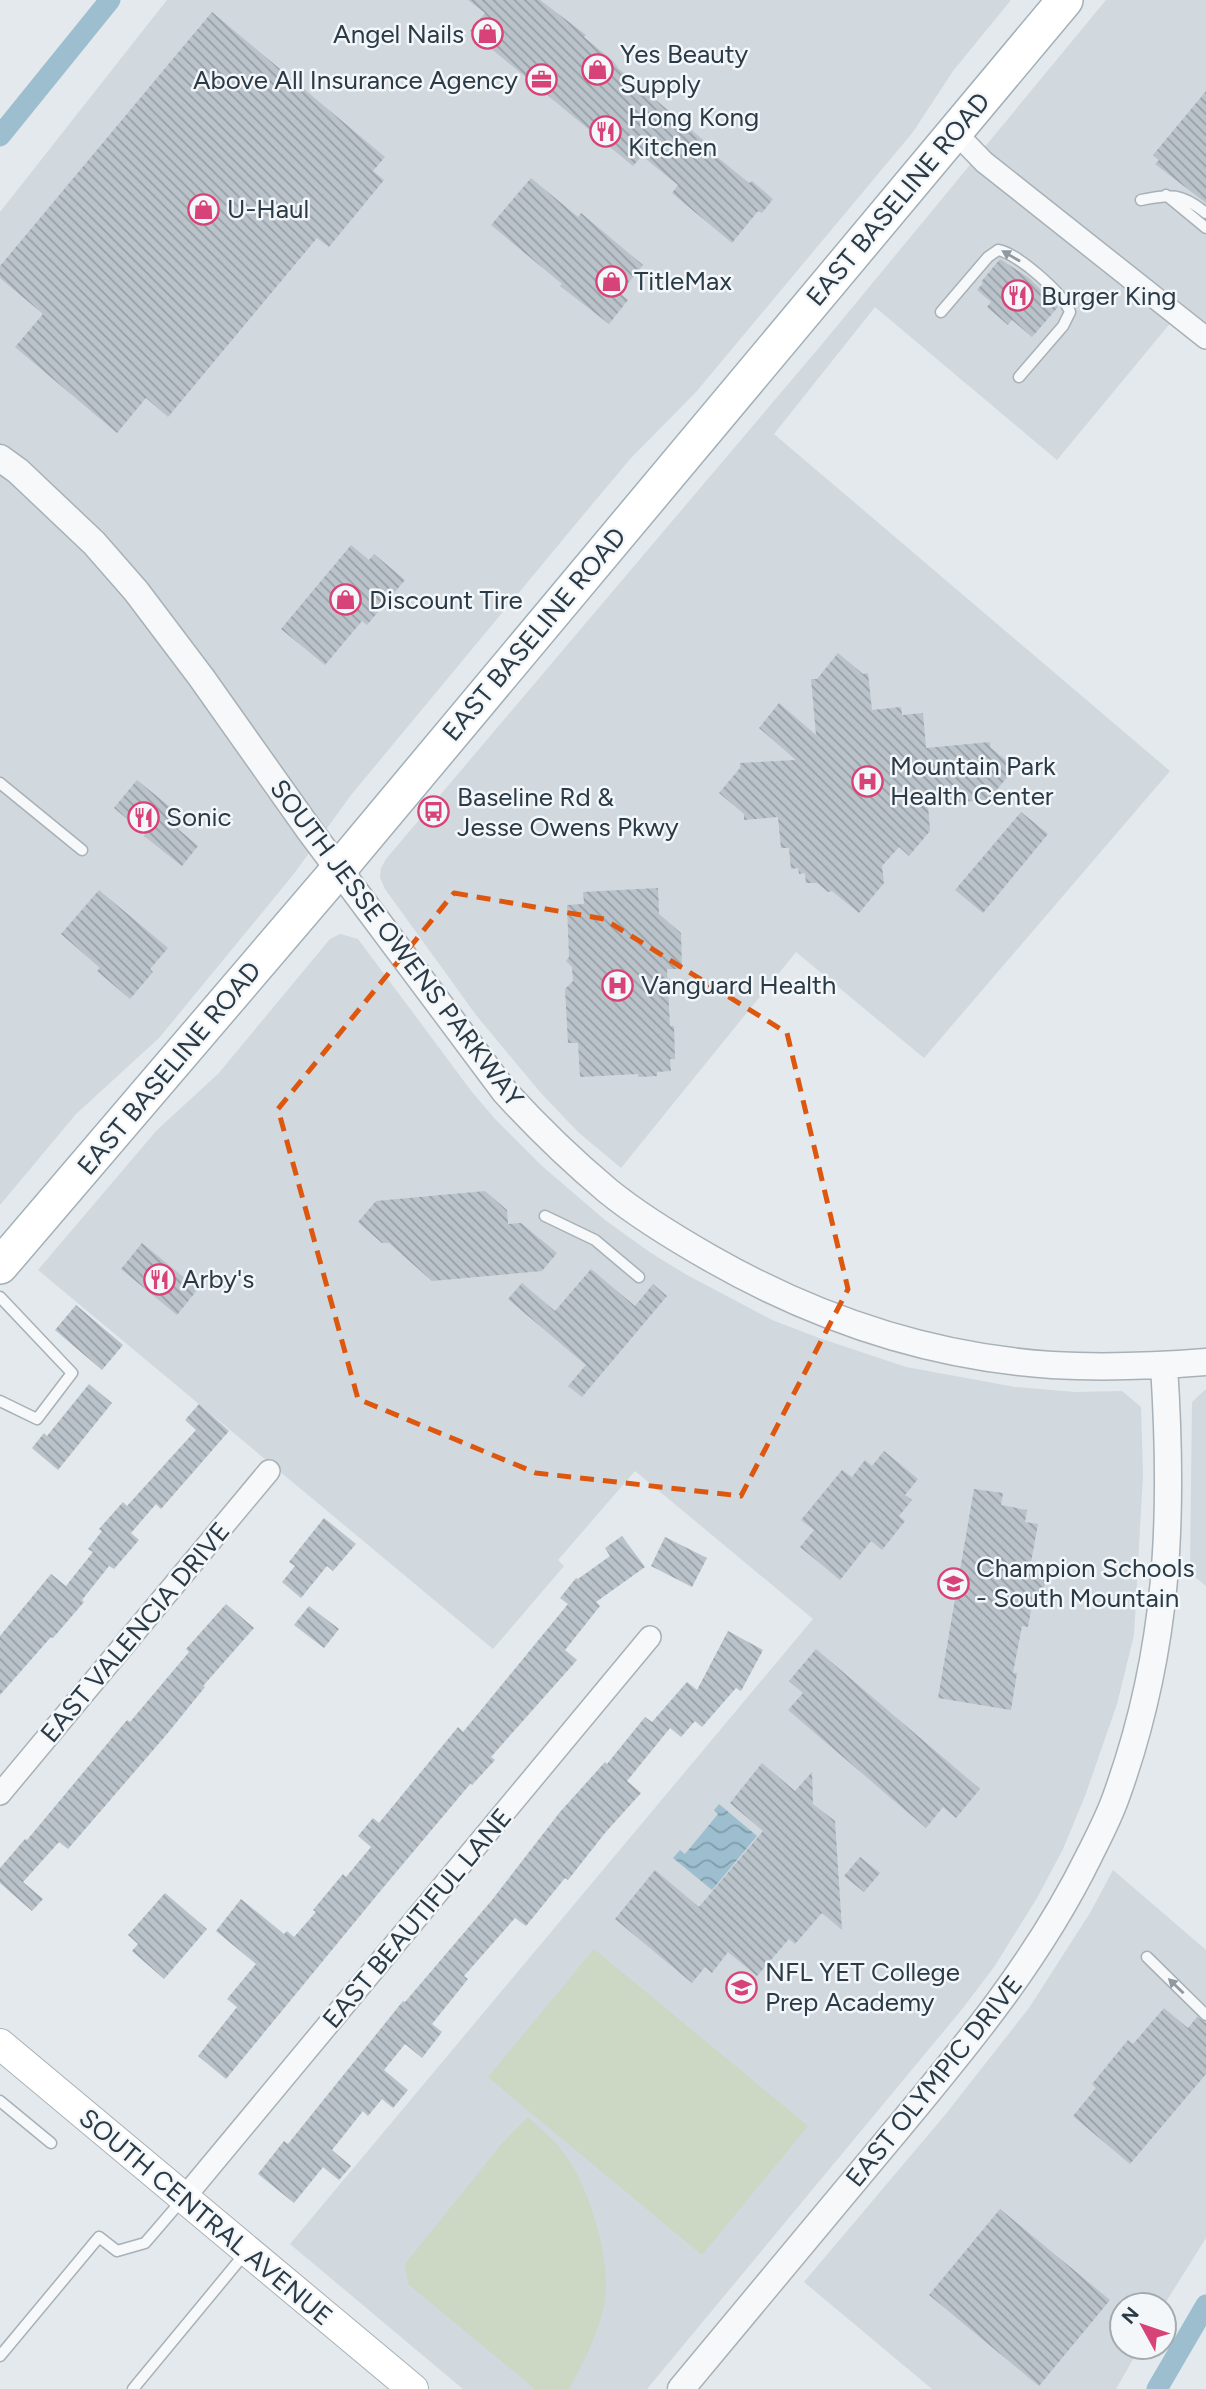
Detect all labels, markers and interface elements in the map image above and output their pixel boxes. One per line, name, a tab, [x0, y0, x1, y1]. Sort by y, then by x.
shop icon: Angel Nails	[470, 17, 504, 51]
place label: Angel Nails	[333, 18, 464, 50]
place label: Yes Beauty Supply	[620, 38, 749, 100]
shop icon: Yes Beauty Supply	[580, 52, 614, 86]
office icon: Above All Insurance Agency	[524, 63, 558, 97]
place label: Above All Insurance Agency	[193, 64, 518, 96]
street label: EAST BASELINE ROAD	[799, 86, 997, 312]
place label: Hong Kong Kitchen	[628, 101, 759, 163]
restaurant icon: Hong Kong Kitchen	[588, 115, 622, 149]
shop icon: U-Haul	[187, 192, 221, 226]
place label: U-Haul	[227, 193, 309, 225]
one-way arrow	[1001, 250, 1021, 263]
shop icon: TitleMax	[594, 264, 628, 298]
place label: TitleMax	[634, 265, 732, 297]
restaurant icon: Burger King	[1001, 279, 1035, 313]
place label: Burger King	[1041, 280, 1177, 312]
street label: EAST BASELINE ROAD	[435, 521, 633, 747]
shop icon: Discount Tire	[329, 583, 363, 617]
place label: Discount Tire	[369, 584, 523, 616]
place label: Mountain Park Health Center	[890, 750, 1056, 812]
hospital icon: Mountain Park Health Center	[850, 764, 884, 798]
street label: SOUTH JESSE OWENS PARKWAY	[263, 773, 531, 1113]
place label: Baseline Rd & Jesse Owens Pkwy	[457, 781, 679, 843]
bus stop icon: Baseline Rd & Jesse Owens Pkwy	[417, 795, 451, 829]
restaurant icon: Sonic	[126, 800, 160, 834]
place label: Sonic	[166, 801, 232, 833]
street label: EAST BASELINE ROAD	[70, 955, 268, 1181]
hospital icon: Vanguard Health	[601, 968, 635, 1002]
place label: Vanguard Health	[641, 969, 836, 1001]
restaurant icon: Arby's	[142, 1262, 176, 1296]
place label: Arby's	[182, 1263, 254, 1295]
street label: EAST VALENCIA DRIVE	[33, 1515, 237, 1749]
place label: Champion Schools - South Mountain	[976, 1552, 1195, 1614]
school or university icon: Champion Schools - South Mountain	[936, 1566, 970, 1600]
street label: EAST BEAUTIFUL LANE	[316, 1802, 518, 2034]
place label: NFL YET College Prep Academy	[765, 1956, 960, 2018]
street label: EAST OLYMPIC DRIVE	[839, 1969, 1029, 2193]
school or university icon: NFL YET College Prep Academy	[725, 1970, 759, 2004]
one-way arrow	[1168, 1978, 1185, 1995]
street label: SOUTH CENTRAL AVENUE	[73, 2102, 339, 2332]
north arrow	[1108, 2291, 1178, 2361]
text: N	[1117, 2302, 1144, 2328]

